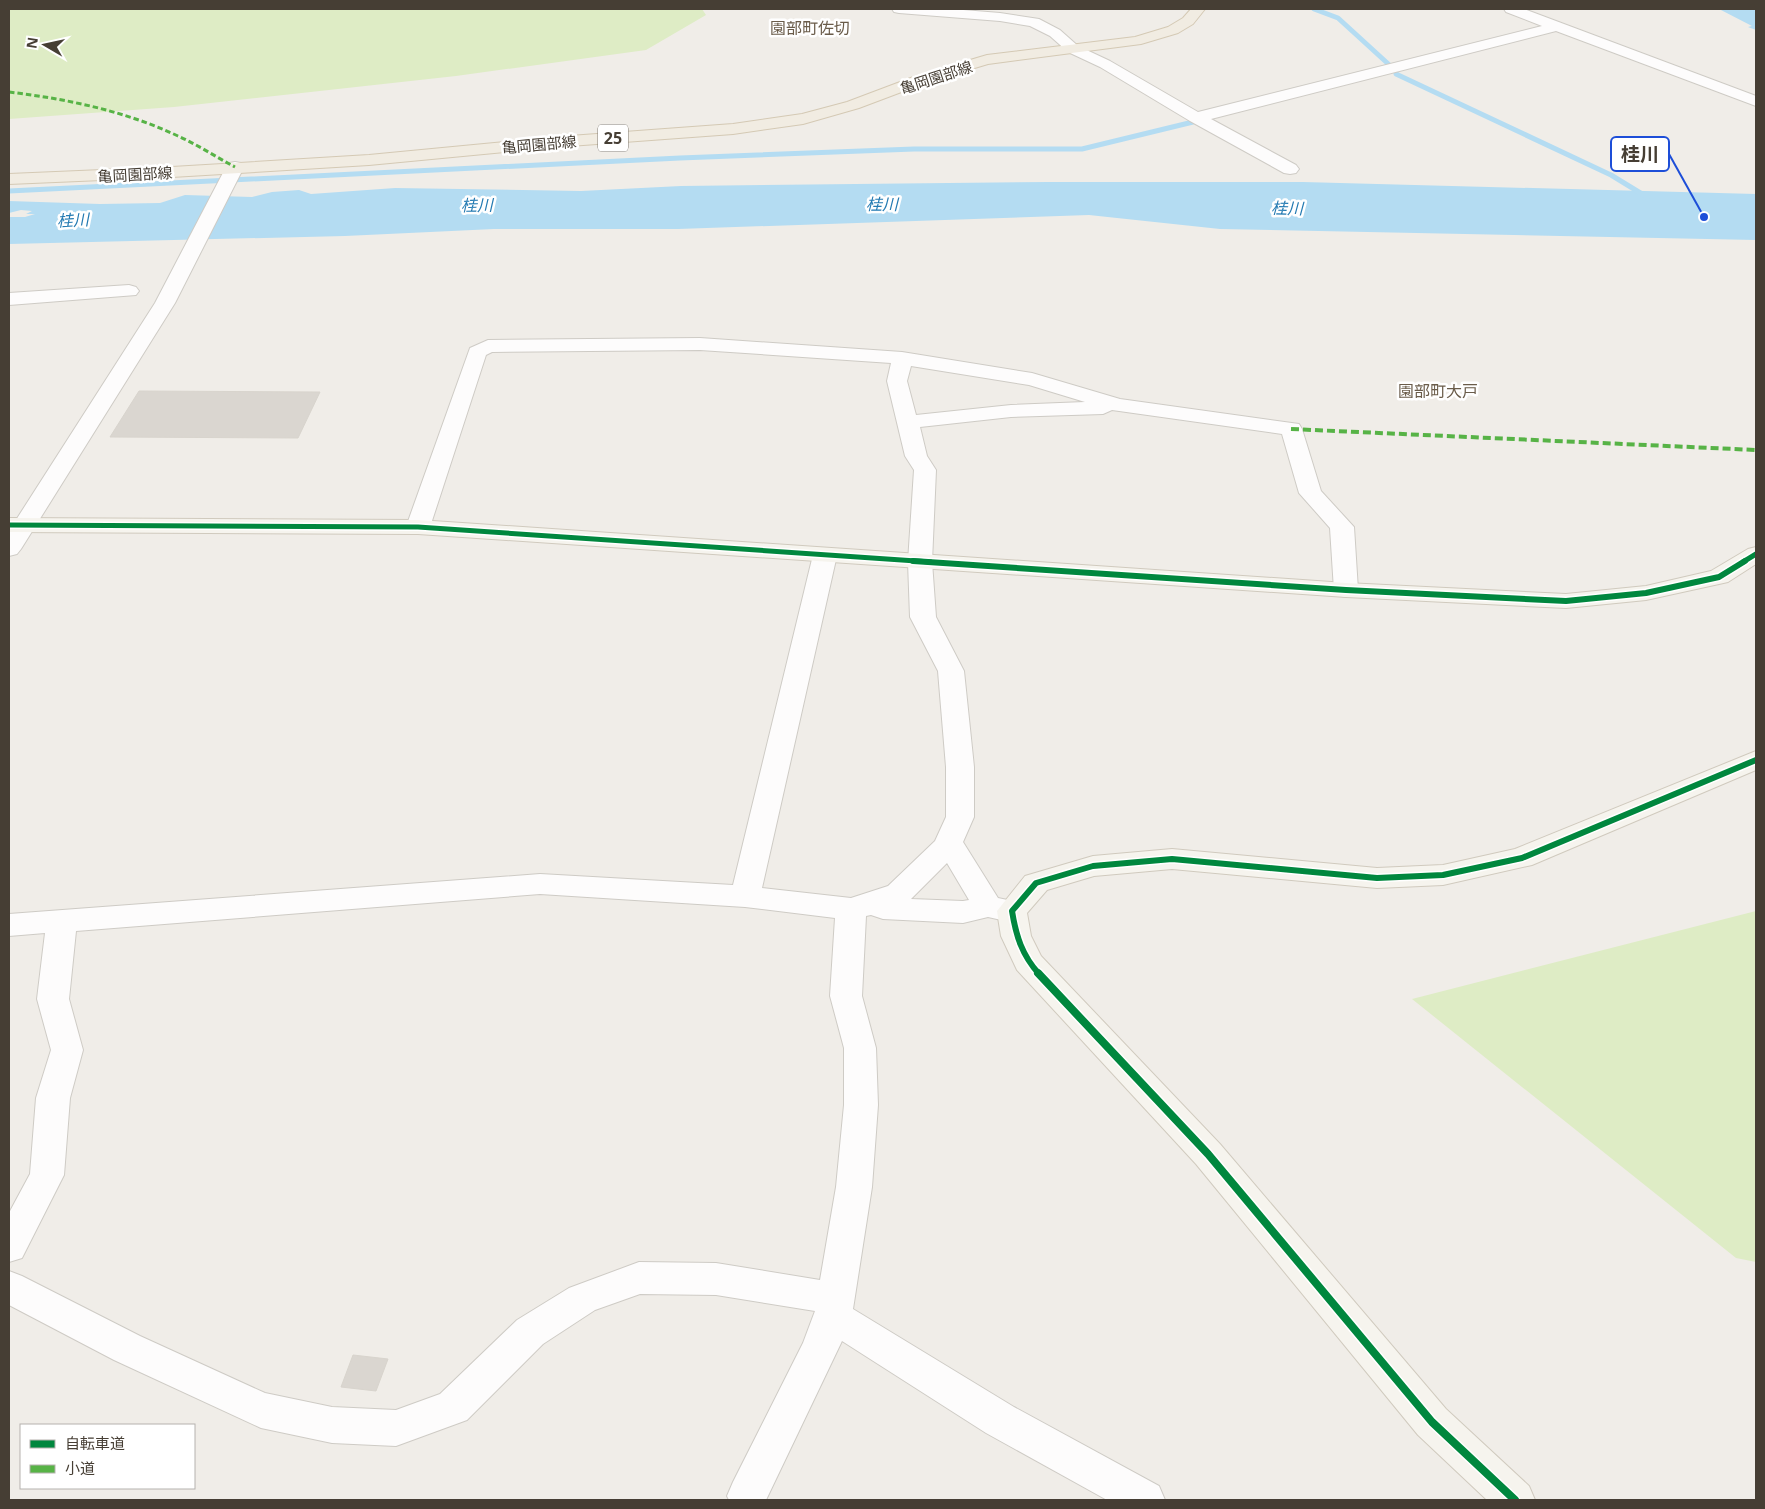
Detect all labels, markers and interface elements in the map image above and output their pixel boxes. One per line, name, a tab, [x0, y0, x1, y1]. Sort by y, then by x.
district label: 園部町佐切	[770, 17, 850, 39]
north arrow	[20, 20, 70, 70]
text: N	[21, 36, 42, 50]
street label: 亀岡園部線	[897, 56, 975, 98]
road number: 25	[598, 125, 628, 152]
street label: 亀岡園部線	[501, 131, 577, 157]
callout: 桂川	[1611, 137, 1669, 171]
text: 桂川	[1621, 141, 1659, 167]
street label: 亀岡園部線	[97, 162, 173, 186]
water label: 桂川	[866, 193, 900, 215]
water label: 桂川	[461, 194, 495, 216]
water label: 桂川	[1271, 197, 1305, 219]
water label: 桂川	[56, 208, 92, 232]
district label: 園部町大戸	[1398, 380, 1478, 402]
legend	[20, 1424, 195, 1489]
text: 自転車道	[65, 1433, 125, 1453]
text: 小道	[65, 1458, 95, 1478]

